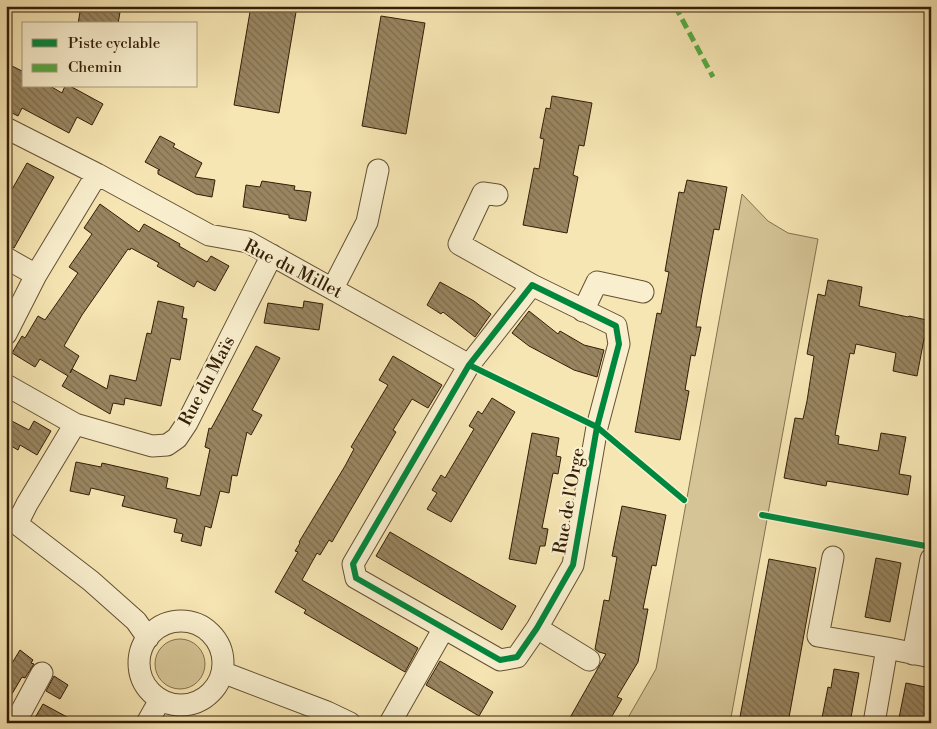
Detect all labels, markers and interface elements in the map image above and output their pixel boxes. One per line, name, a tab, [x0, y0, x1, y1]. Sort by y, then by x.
legend	[22, 22, 198, 88]
text: Piste cyclable	[68, 34, 160, 53]
text: Chemin	[68, 58, 122, 77]
street label: Rue du Millet	[240, 234, 347, 304]
street label: Rue du Maïs	[174, 332, 240, 430]
street label: Rue de l'Orge	[548, 446, 590, 556]

